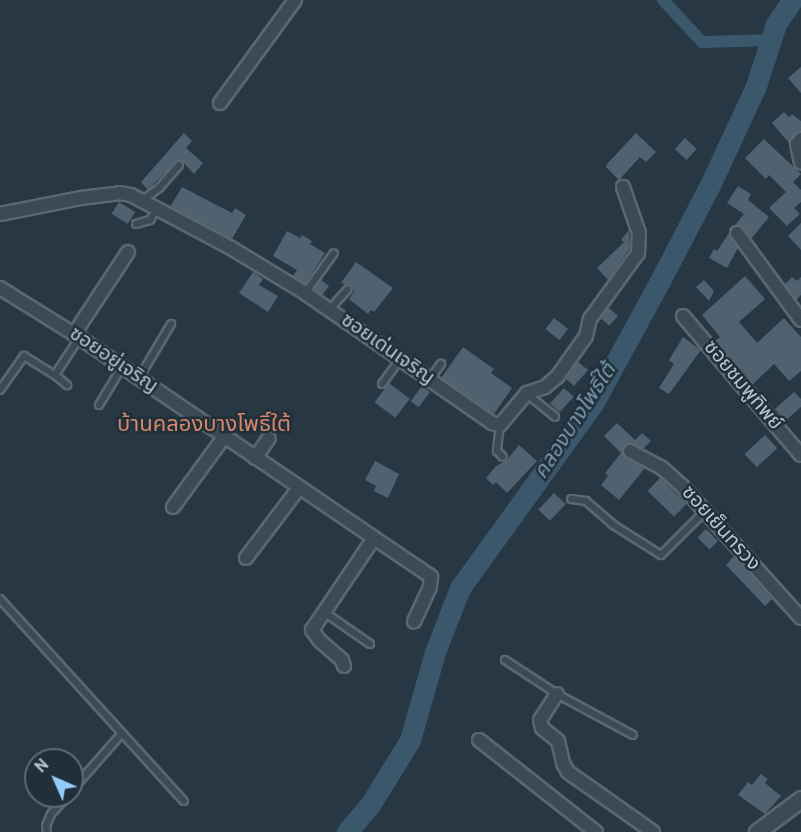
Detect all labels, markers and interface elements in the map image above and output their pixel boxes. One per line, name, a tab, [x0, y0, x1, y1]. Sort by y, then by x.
street label: ซอยเด่นเจริญ	[336, 309, 438, 391]
street label: ซอยอยู่เจริญ	[64, 323, 162, 399]
street label: ซอยชมพูทิพย์	[698, 336, 786, 436]
water label: คลองบางโพธิ์ใต้	[529, 360, 623, 484]
district label: บ้านคลองบางโพธิ์ใต้	[117, 413, 291, 439]
street label: ซอยเย็นทรวง	[675, 481, 765, 577]
north arrow	[24, 748, 84, 808]
text: N	[32, 756, 54, 778]

